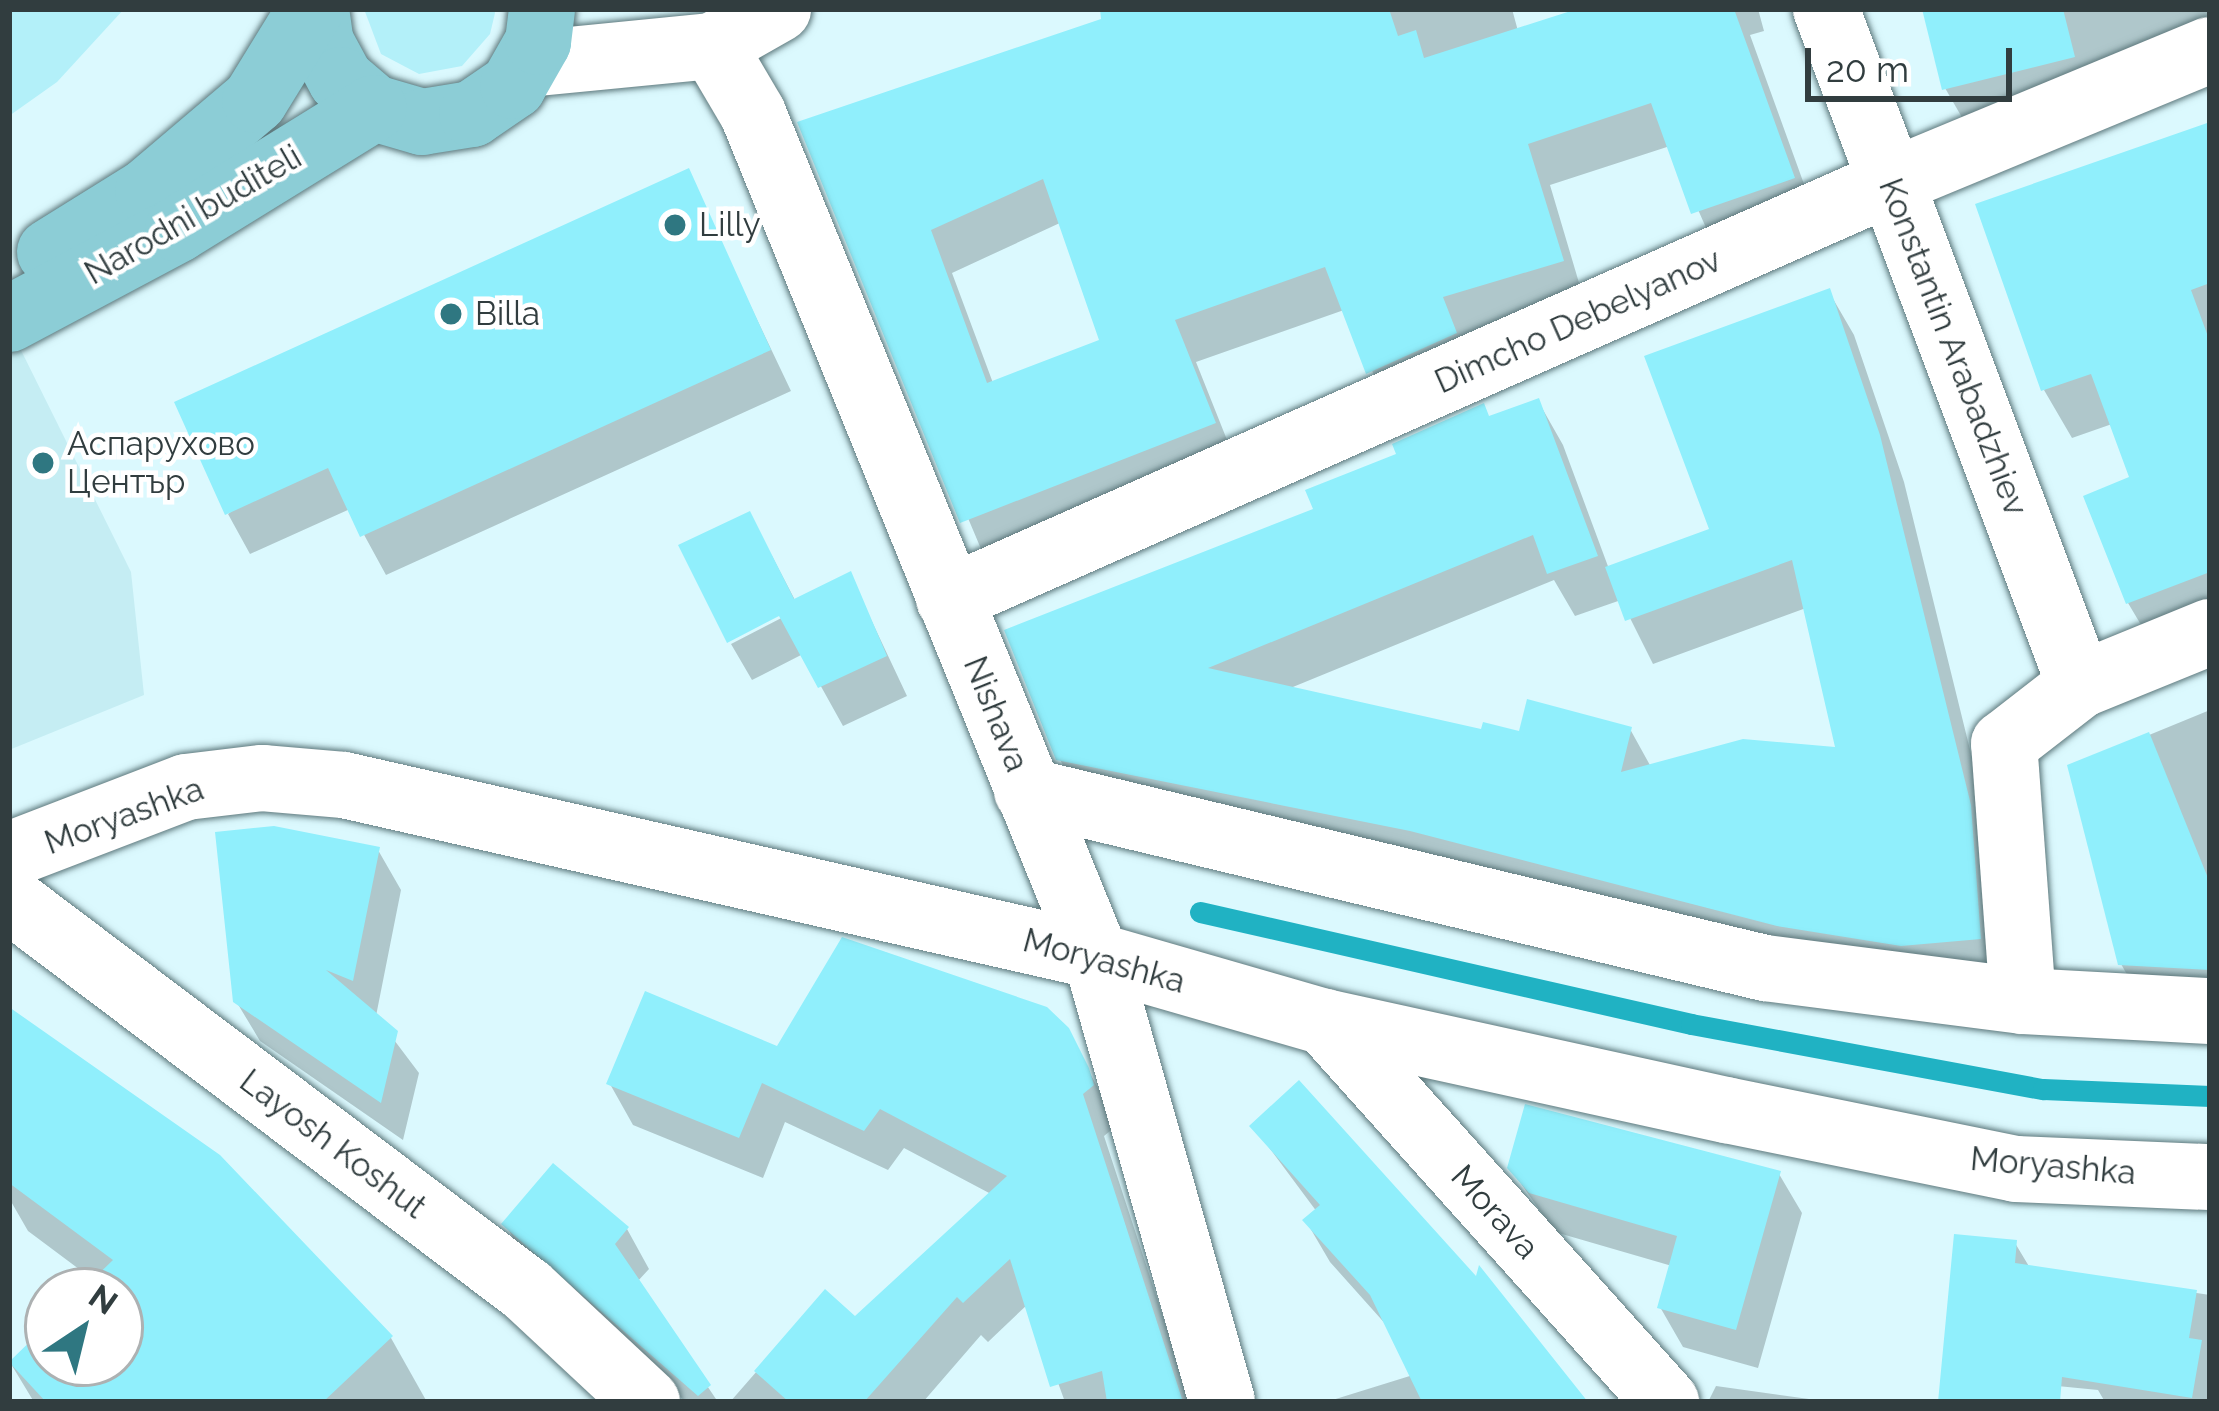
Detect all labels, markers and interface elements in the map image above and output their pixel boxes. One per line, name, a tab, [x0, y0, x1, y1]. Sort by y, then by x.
scale bar	[1811, 24, 2018, 98]
text: 20 m	[1826, 48, 1909, 90]
street label: Narodni buditeli	[78, 137, 308, 293]
street label: Konstantin Arabadzhiev	[1870, 172, 2036, 522]
place label: Lilly	[699, 205, 761, 245]
marker: Lilly	[662, 212, 688, 238]
street label: Dimcho Debelyanov	[1429, 240, 1727, 402]
place label: Billa	[475, 294, 540, 334]
marker: Billa	[438, 301, 464, 327]
place label: Аспарухово Център	[67, 424, 255, 502]
marker: Аспарухово Център	[30, 450, 56, 476]
street label: Nishava	[955, 651, 1037, 777]
street label: Moryashka	[39, 769, 209, 863]
street label: Moryashka	[1019, 920, 1189, 1002]
street label: Layosh Koshut	[232, 1061, 434, 1227]
street label: Moryashka	[1969, 1139, 2137, 1193]
street label: Morava	[1443, 1157, 1547, 1267]
north arrow	[24, 1267, 144, 1387]
text: N	[82, 1276, 125, 1323]

